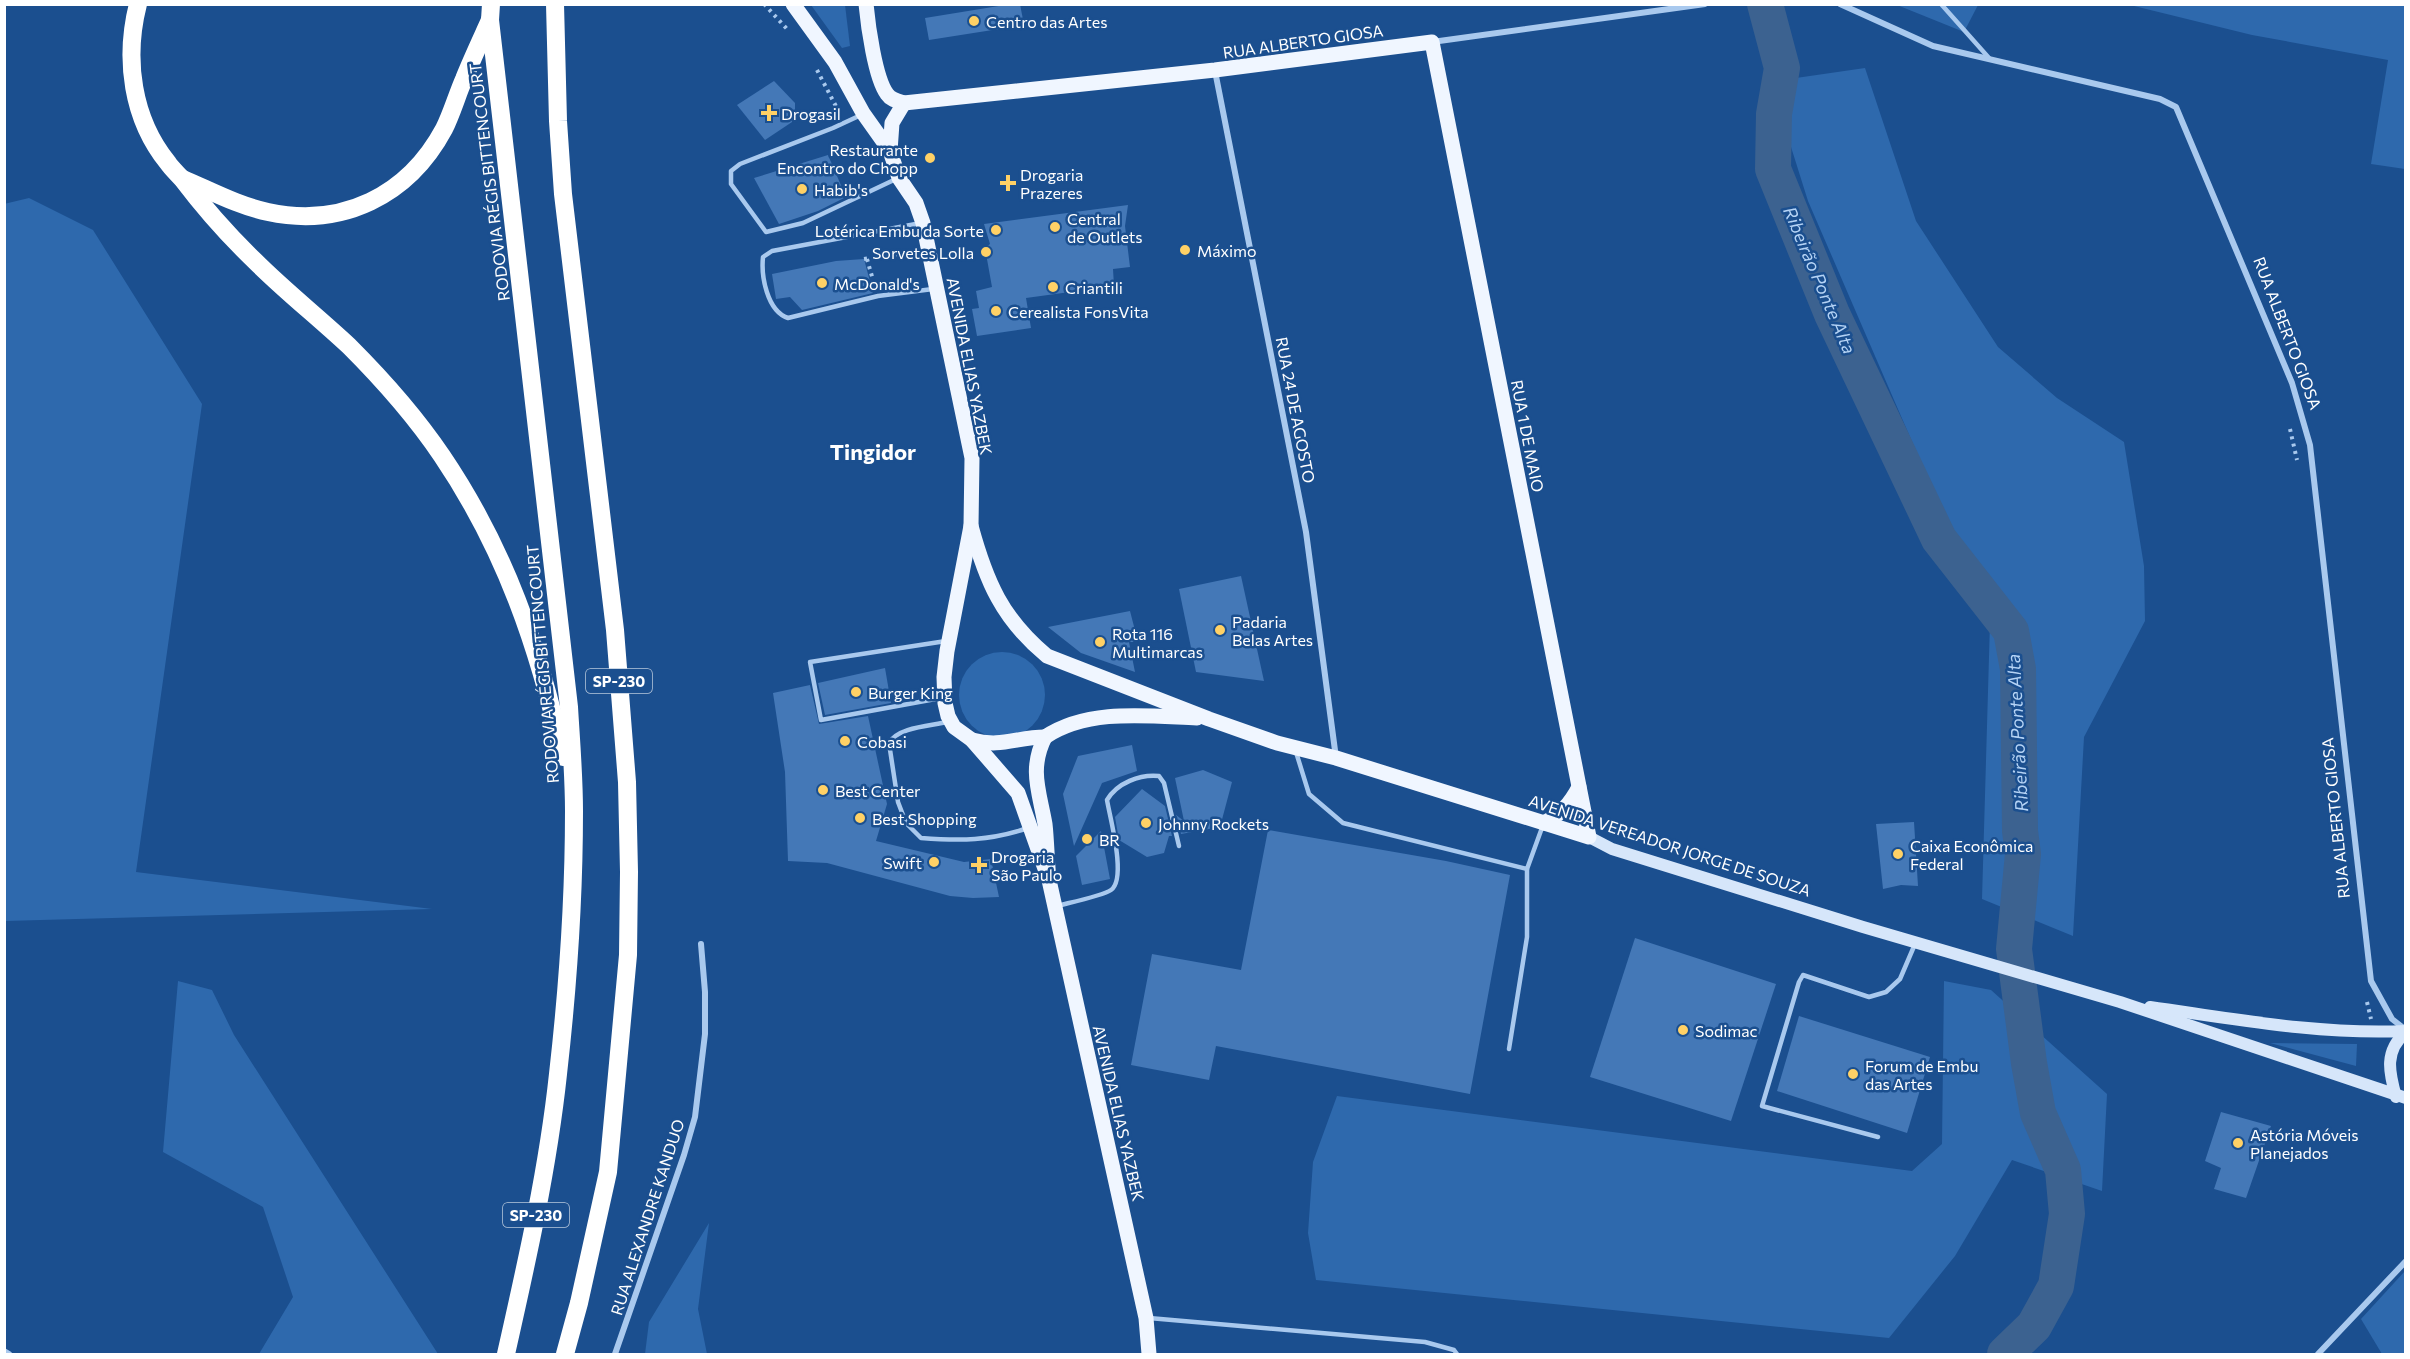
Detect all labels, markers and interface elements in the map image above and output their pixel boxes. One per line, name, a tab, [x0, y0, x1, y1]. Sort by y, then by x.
place label: Centro das Artes	[986, 12, 1107, 31]
marker: Centro das Artes	[967, 14, 981, 28]
street label: RUA ALBERTO GIOSA	[1222, 20, 1384, 62]
street label: RODOVIA RÉGIS BITTENCOURT	[465, 62, 513, 302]
place label: Drogasil	[781, 104, 841, 123]
marker: Drogasil	[762, 106, 776, 120]
place label: Restaurante Encontro do Chopp	[777, 140, 918, 177]
marker: Restaurante Encontro do Chopp	[923, 151, 937, 165]
place label: Drogaria Prazeres	[1020, 165, 1083, 202]
marker: Drogaria Prazeres	[1001, 176, 1015, 190]
place label: Habib's	[814, 180, 868, 199]
marker: Habib's	[795, 182, 809, 196]
water label: Ribeirão Ponte Alta	[1779, 203, 1861, 357]
place label: Central de Outlets	[1067, 209, 1143, 246]
marker: Central de Outlets	[1048, 220, 1062, 234]
place label: Lotérica Embu da Sorte	[815, 221, 984, 240]
marker: Lotérica Embu da Sorte	[989, 223, 1003, 237]
place label: Máximo	[1197, 241, 1257, 260]
place label: Sorvetes Lolla	[872, 243, 974, 262]
marker: Máximo	[1178, 243, 1192, 257]
marker: Sorvetes Lolla	[979, 245, 993, 259]
street label: RUA ALBERTO GIOSA	[2250, 254, 2326, 412]
place label: McDonald's	[834, 274, 920, 293]
marker: McDonald's	[815, 276, 829, 290]
street label: AVENIDA ELIAS YAZBEK	[943, 276, 997, 457]
place label: Criantili	[1065, 278, 1123, 297]
marker: Criantili	[1046, 280, 1060, 294]
place label: Cerealista FonsVita	[1008, 302, 1149, 321]
marker: Cerealista FonsVita	[989, 304, 1003, 318]
street label: RUA 24 DE AGOSTO	[1272, 335, 1320, 485]
street label: RUA 1 DE MAIO	[1508, 378, 1548, 494]
district label: Tingidor	[830, 438, 916, 465]
street label: RODOVIA RÉGIS BITTENCOURT	[522, 544, 562, 784]
place label: Padaria Belas Artes	[1232, 612, 1313, 649]
marker: Padaria Belas Artes	[1213, 623, 1227, 637]
place label: Rota 116 Multimarcas	[1112, 624, 1203, 661]
marker: Rota 116 Multimarcas	[1093, 635, 1107, 649]
water label: Ribeirão Ponte Alta	[2002, 654, 2032, 812]
road number: SP-230	[586, 669, 652, 693]
place label: Burger King	[868, 683, 953, 702]
marker: Burger King	[849, 685, 863, 699]
place label: Cobasi	[857, 732, 907, 751]
marker: Cobasi	[838, 734, 852, 748]
street label: RUA ALBERTO GIOSA	[2317, 737, 2353, 899]
place label: Best Center	[835, 781, 921, 800]
marker: Best Center	[816, 783, 830, 797]
street label: AVENIDA VEREADOR JORGE DE SOUZA	[1527, 790, 1813, 900]
place label: Best Shopping	[872, 809, 977, 828]
marker: Best Shopping	[853, 811, 867, 825]
place label: Johnny Rockets	[1158, 814, 1269, 833]
marker: Johnny Rockets	[1139, 816, 1153, 830]
place label: BR	[1099, 830, 1120, 849]
marker: BR	[1080, 832, 1094, 846]
place label: Caixa Econômica Federal	[1910, 836, 2033, 873]
place label: Drogaria São Paulo	[991, 847, 1062, 884]
marker: Caixa Econômica Federal	[1891, 847, 1905, 861]
place label: Swift	[883, 853, 922, 872]
marker: Swift	[927, 855, 941, 869]
marker: Drogaria São Paulo	[972, 858, 986, 872]
place label: Sodimac	[1695, 1021, 1758, 1040]
street label: AVENIDA ELIAS YAZBEK	[1089, 1023, 1149, 1203]
marker: Sodimac	[1676, 1023, 1690, 1037]
place label: Forum de Embu das Artes	[1865, 1056, 1978, 1093]
marker: Forum de Embu das Artes	[1846, 1067, 1860, 1081]
street label: RUA ALEXANDRE KANDUO	[606, 1117, 688, 1317]
place label: Astória Móveis Planejados	[2250, 1125, 2359, 1162]
marker: Astória Móveis Planejados	[2231, 1136, 2245, 1150]
road number: SP-230	[503, 1203, 569, 1227]

